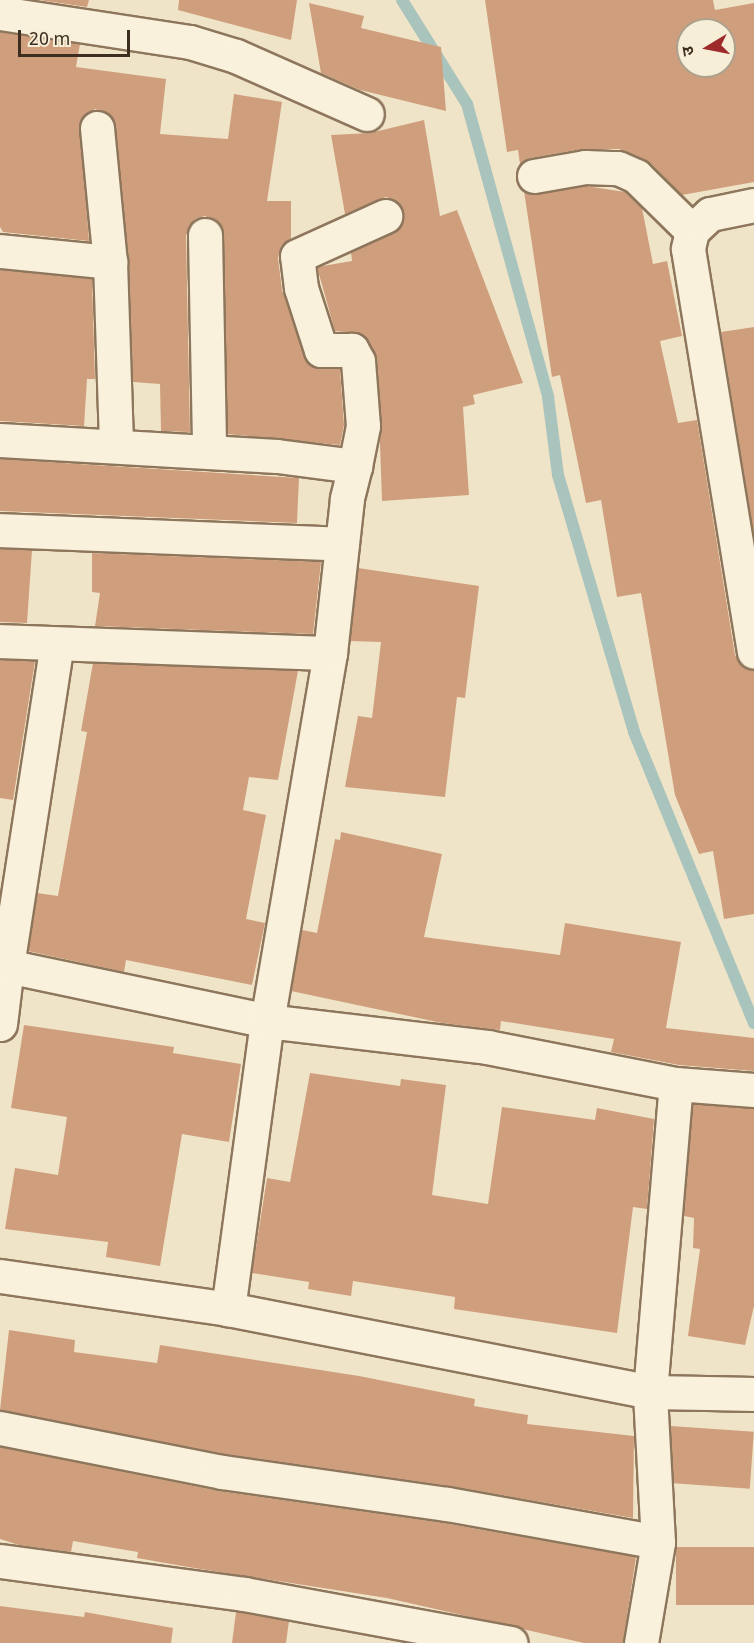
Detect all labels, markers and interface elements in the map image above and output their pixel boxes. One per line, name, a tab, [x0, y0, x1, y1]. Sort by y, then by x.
scale bar	[21, 18, 134, 56]
north arrow	[676, 18, 736, 78]
text: 20 m	[29, 29, 70, 52]
text: उ	[679, 44, 701, 57]

